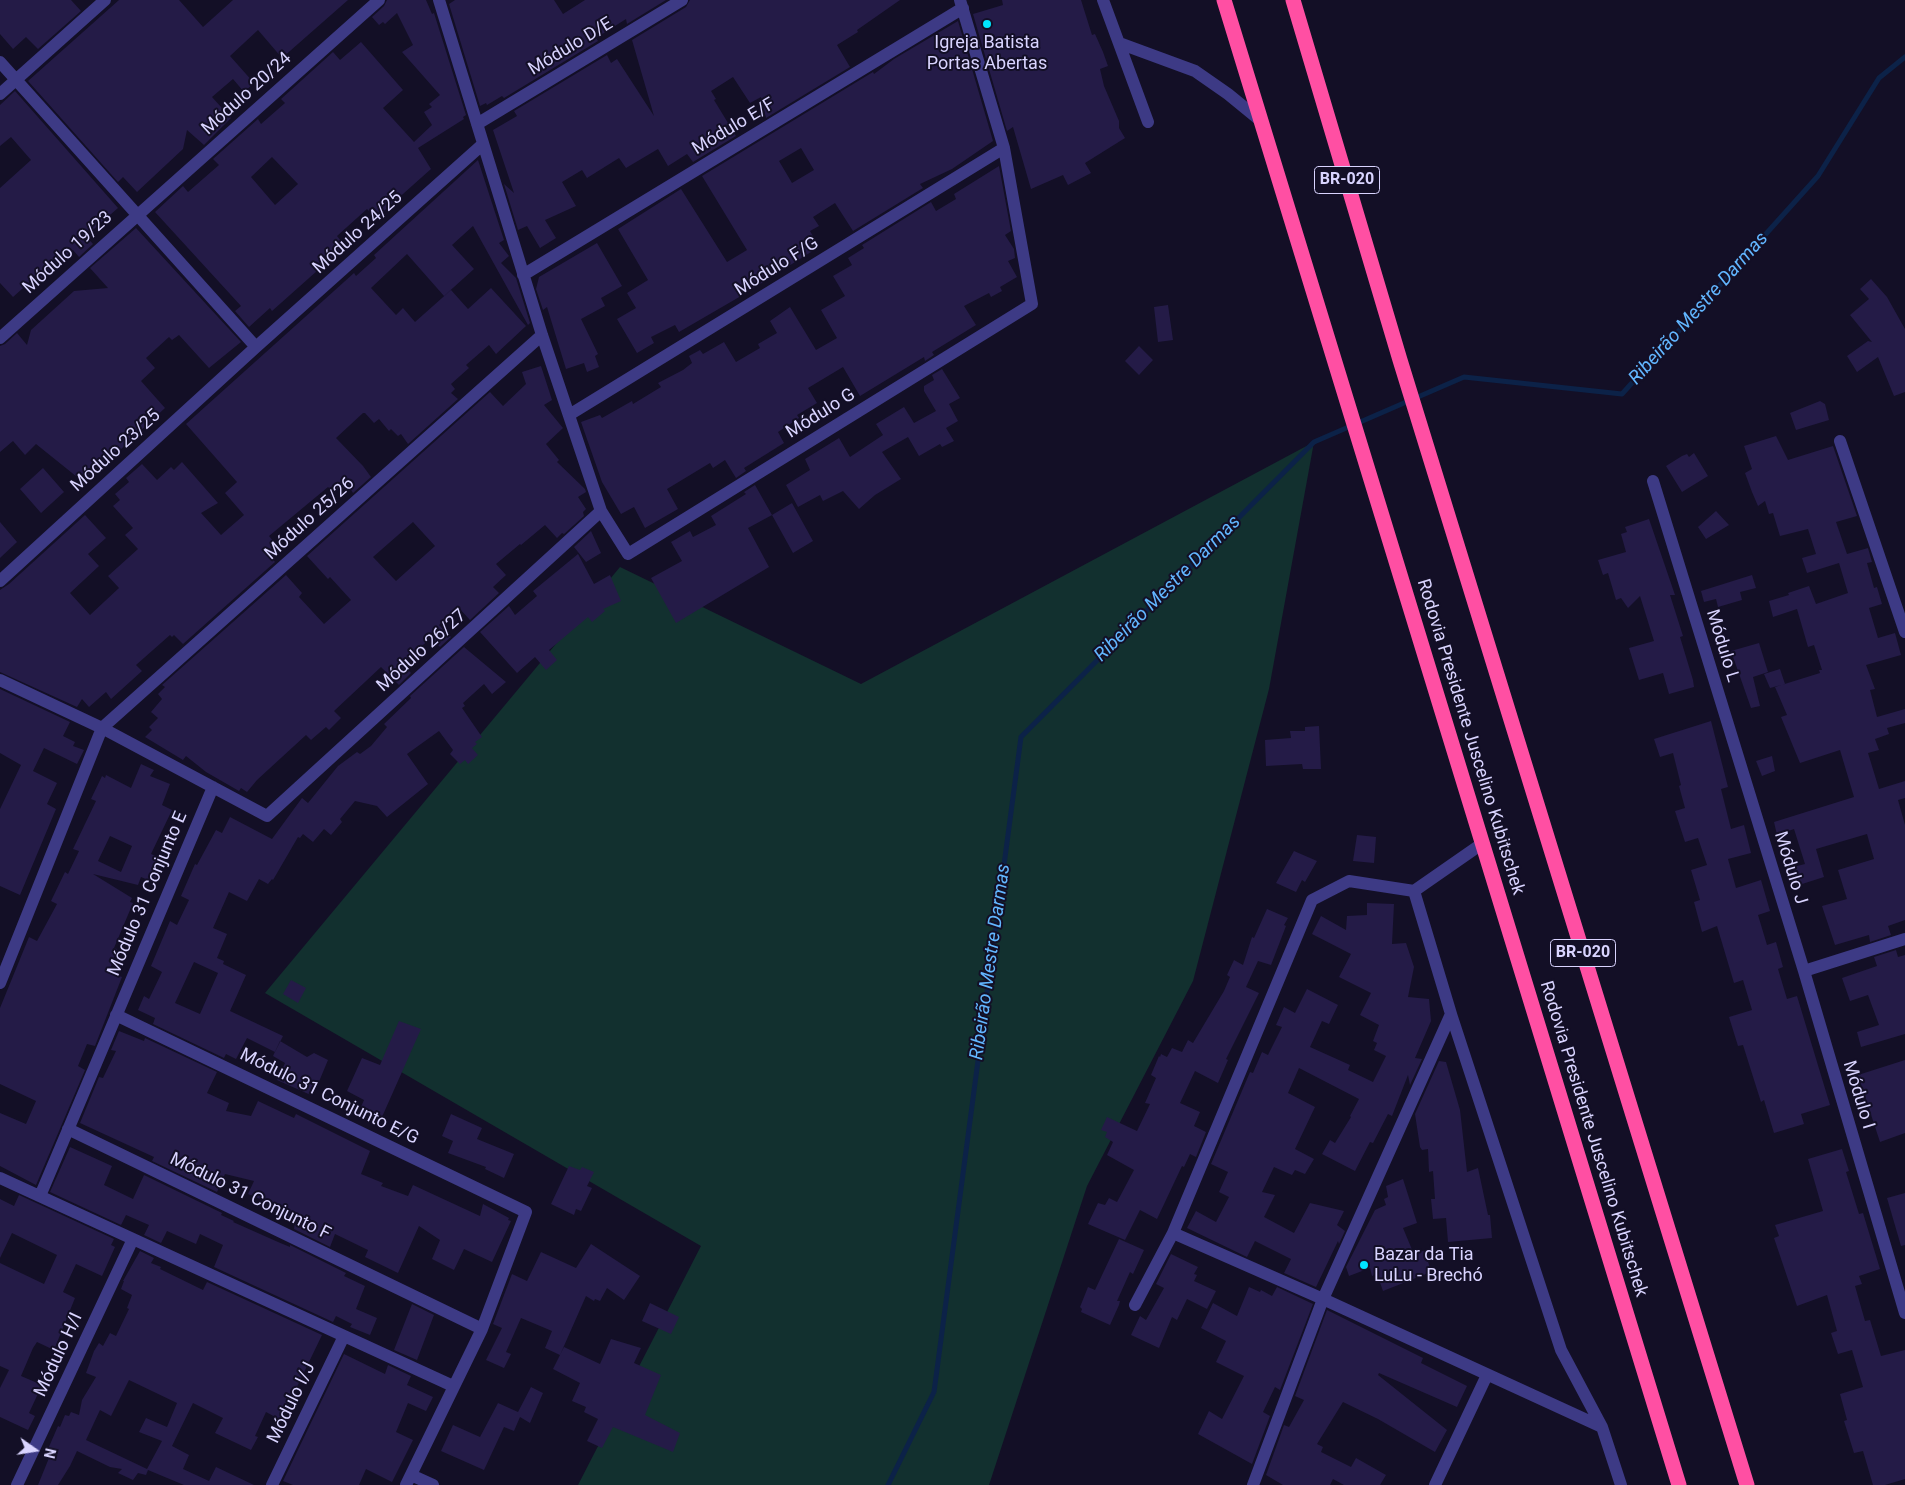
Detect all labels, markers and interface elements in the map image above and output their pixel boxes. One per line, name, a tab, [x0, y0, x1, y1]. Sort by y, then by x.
street label: Módulo D/E	[525, 13, 617, 81]
marker: Igreja Batista Portas Abertas	[981, 18, 993, 30]
place label: Igreja Batista Portas Abertas	[927, 32, 1047, 74]
street label: Módulo 20/24	[198, 48, 296, 140]
street label: Módulo E/F	[689, 94, 779, 160]
road number: BR-020	[1314, 166, 1380, 194]
street label: Módulo 24/25	[309, 187, 407, 279]
street label: Módulo 19/23	[19, 207, 117, 299]
water label: Ribeirão Mestre Darmas	[1624, 228, 1774, 390]
street label: Módulo F/G	[731, 233, 823, 301]
street label: Módulo G	[782, 384, 860, 444]
street label: Módulo 23/25	[67, 405, 165, 497]
street label: Módulo 25/26	[261, 473, 359, 565]
water label: Ribeirão Mestre Darmas	[1090, 511, 1246, 667]
street label: Rodovia Presidente Juscelino Kubitschek	[1412, 576, 1528, 898]
street label: Módulo 26/27	[373, 605, 471, 697]
street label: Módulo L	[1701, 607, 1743, 685]
street label: Módulo 31 Conjunto E	[104, 808, 192, 980]
street label: Módulo J	[1769, 829, 1811, 907]
water label: Ribeirão Mestre Darmas	[966, 863, 1016, 1061]
road number: BR-020	[1550, 940, 1616, 966]
street label: Rodovia Presidente Juscelino Kubitschek	[1535, 978, 1651, 1300]
street label: Módulo 31 Conjunto E/G	[236, 1044, 422, 1150]
street label: Módulo I	[1837, 1058, 1879, 1132]
street label: Módulo 31 Conjunto F	[166, 1149, 334, 1245]
place label: Bazar da Tia LuLu - Brechó	[1374, 1244, 1483, 1286]
marker: Bazar da Tia LuLu - Brechó	[1358, 1259, 1370, 1271]
street label: Módulo H/I	[30, 1310, 88, 1400]
street label: Módulo I/J	[263, 1359, 321, 1447]
north arrow	[10, 1425, 60, 1475]
text: N	[41, 1447, 59, 1460]

